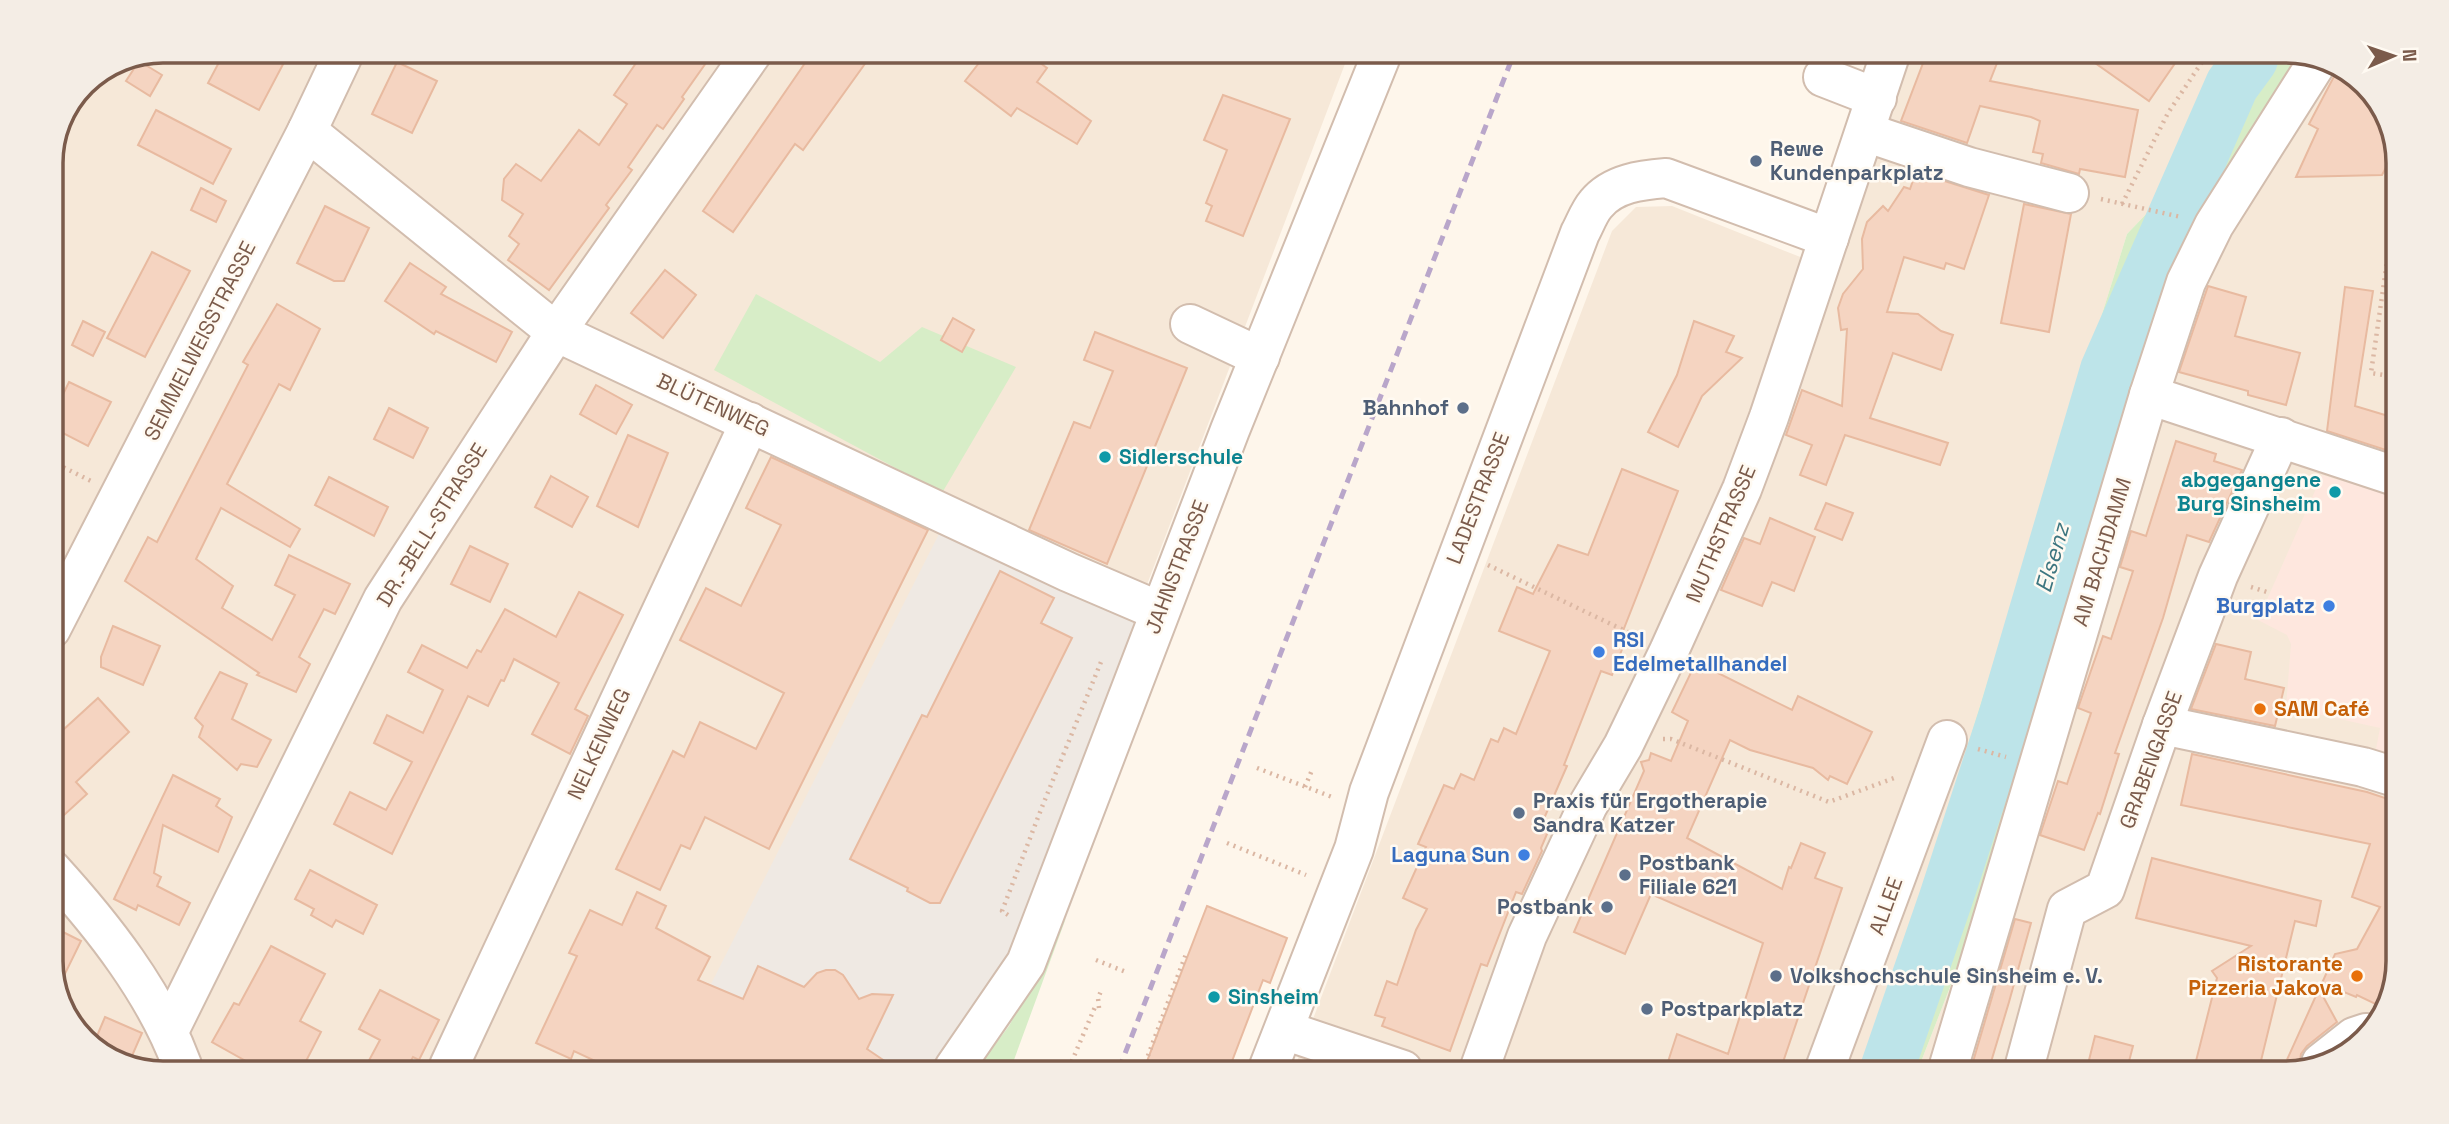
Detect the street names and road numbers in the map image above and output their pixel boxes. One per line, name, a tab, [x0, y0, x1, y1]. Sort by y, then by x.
street label: SEMMELWEISSTRASSE	[138, 237, 262, 445]
street label: BLÜTENWEG	[653, 367, 774, 442]
street label: LADESTRASSE	[1440, 428, 1515, 568]
street label: DR.-BELL-STRASSE	[370, 438, 493, 612]
street label: MUTHSTRASSE	[1679, 461, 1762, 607]
street label: AM BACHDAMM	[2066, 474, 2137, 630]
street label: JAHNSTRASSE	[1139, 496, 1214, 638]
street label: NELKENWEG	[561, 684, 636, 804]
street label: GRABENGASSE	[2113, 687, 2188, 832]
street label: ALLEE	[1863, 873, 1908, 939]

